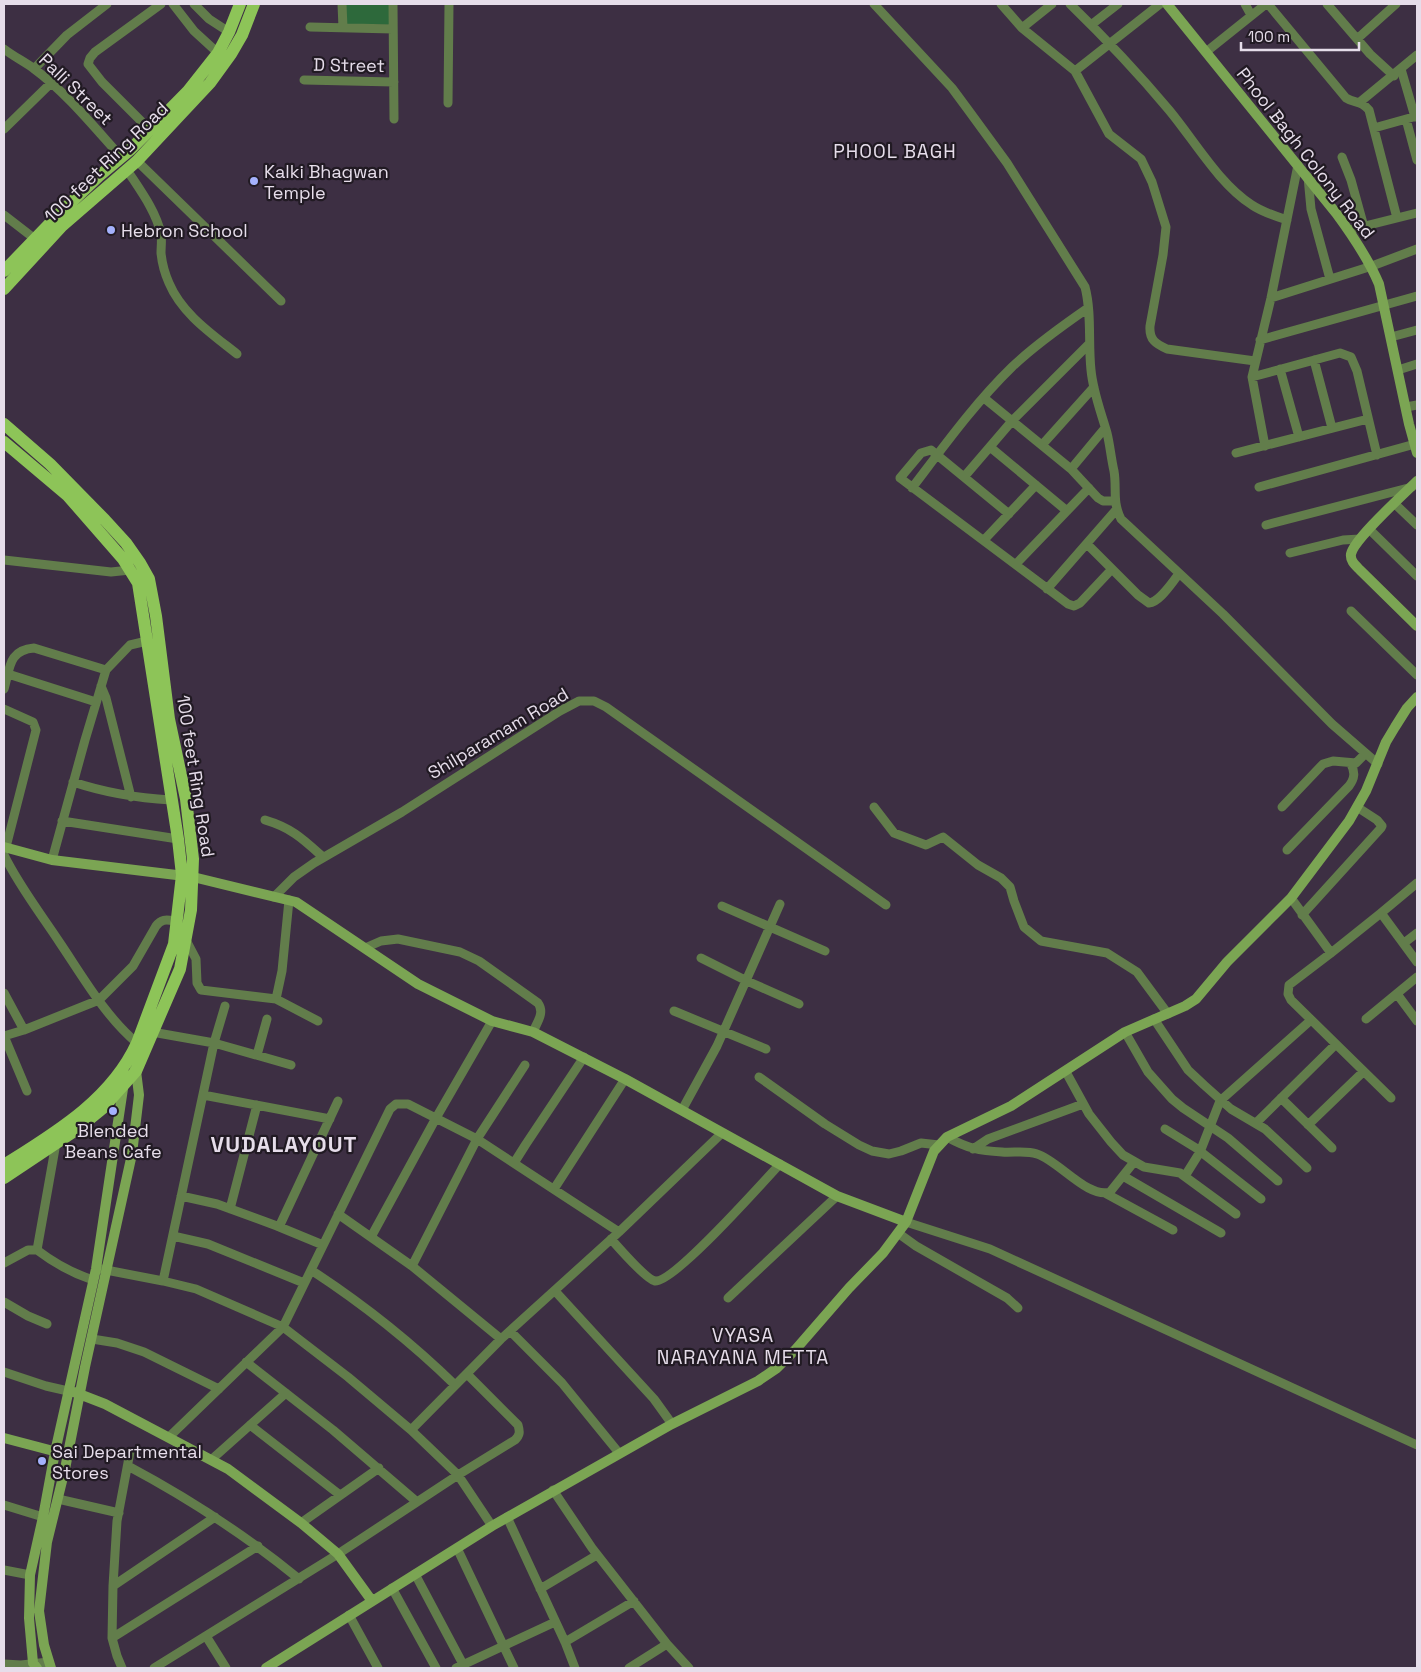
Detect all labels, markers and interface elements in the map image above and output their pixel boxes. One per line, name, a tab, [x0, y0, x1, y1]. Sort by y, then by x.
scale bar	[1241, 20, 1358, 52]
text: 100 m	[1248, 27, 1290, 46]
street label: Palli Street	[34, 48, 118, 130]
street label: D Street	[313, 53, 385, 77]
street label: Phool Bagh Colony Road	[1232, 63, 1380, 243]
street label: 100 feet Ring Road	[39, 97, 173, 227]
district label: PHOOL BAGH	[833, 139, 957, 164]
place label: Kalki Bhagwan Temple	[264, 160, 389, 204]
marker: Kalki Bhagwan Temple	[248, 175, 260, 187]
place label: Hebron School	[121, 219, 248, 242]
marker: Hebron School	[105, 224, 117, 236]
street label: Shilparamam Road	[424, 682, 572, 784]
street label: 100 feet Ring Road	[172, 693, 220, 859]
marker: Blended Beans Cafe	[107, 1105, 119, 1117]
place label: Blended Beans Cafe	[64, 1119, 162, 1163]
district label: VUDALAYOUT	[211, 1130, 357, 1158]
district label: VYASA NARAYANA METTA	[657, 1323, 829, 1370]
place label: Sai Departmental Stores	[52, 1440, 202, 1484]
marker: Sai Departmental Stores	[36, 1455, 48, 1467]

